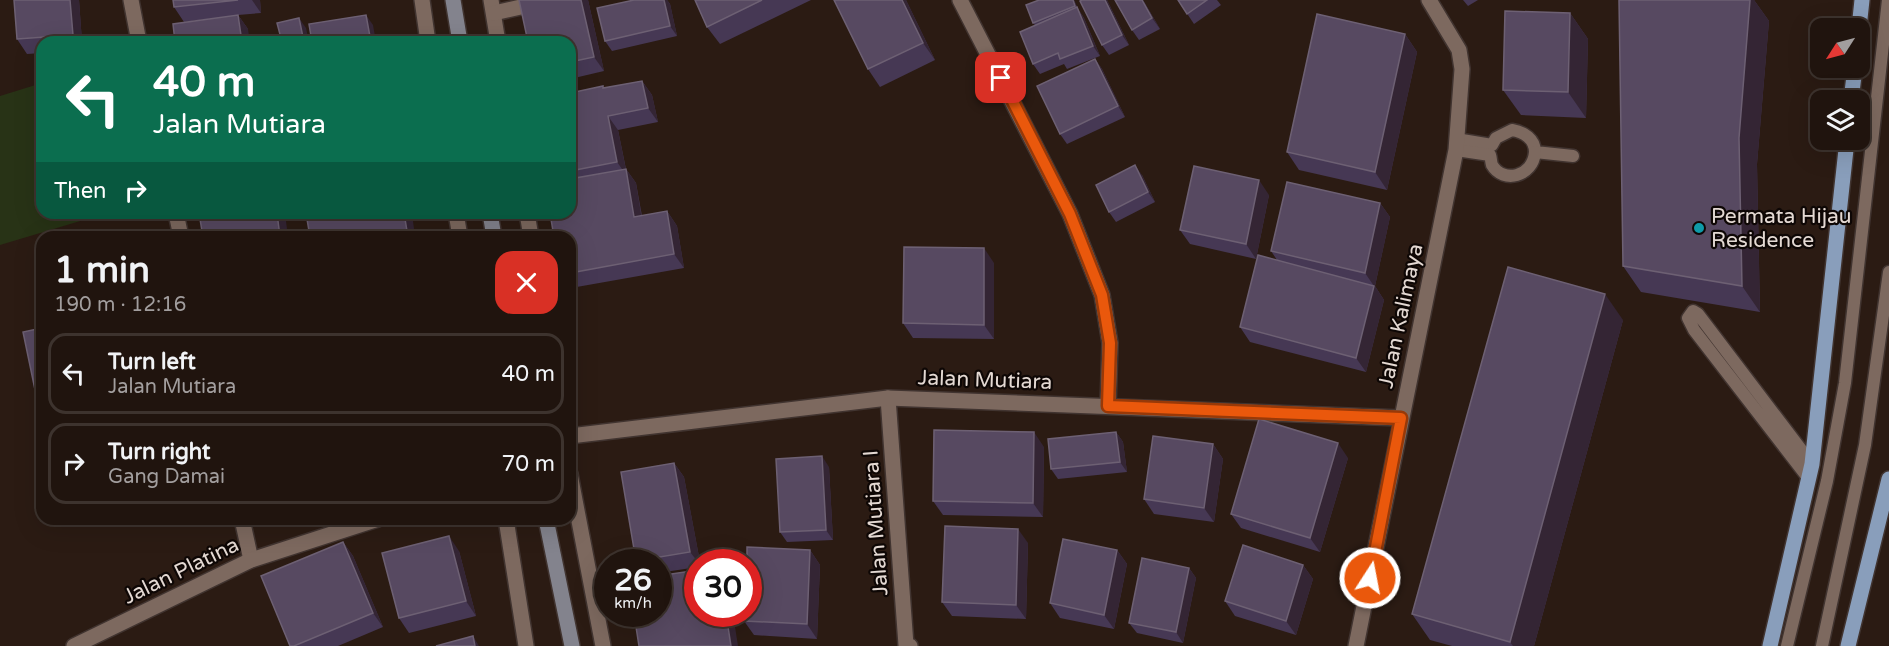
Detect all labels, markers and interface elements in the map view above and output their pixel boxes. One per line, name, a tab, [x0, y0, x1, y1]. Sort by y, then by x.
north arrow	[1810, 18, 1870, 78]
map controls	[1810, 18, 1870, 150]
pin	[975, 52, 1026, 103]
text: 40 m	[153, 57, 255, 108]
icon: left	[54, 60, 132, 138]
icon: arrive	[984, 61, 1017, 94]
button: layers	[1810, 90, 1870, 150]
text: Jalan Mutiara	[153, 108, 326, 141]
icon: right	[119, 174, 152, 207]
text: Then	[54, 178, 107, 204]
place label: Permata Hijau Residence	[1711, 204, 1852, 253]
marker: Permata Hijau Residence	[1692, 221, 1706, 235]
street label: Jalan Kalimaya	[1373, 241, 1429, 391]
text: 1 min	[54, 249, 150, 292]
button: close	[495, 251, 558, 314]
text: 190 m · 12:16	[54, 293, 186, 317]
text: Turn left	[108, 349, 196, 375]
icon: left	[57, 357, 90, 390]
text: 40 m	[501, 361, 555, 387]
street label: Jalan Mutiara	[917, 365, 1053, 395]
text: Jalan Mutiara	[108, 375, 236, 399]
text: Turn right	[108, 439, 210, 465]
icon: right	[57, 447, 90, 480]
street label: Jalan Mutiara I	[858, 449, 894, 597]
text: 70 m	[501, 451, 555, 477]
text: Gang Damai	[108, 465, 225, 489]
street label: Jalan Platina	[119, 532, 243, 610]
position arrow	[1338, 546, 1402, 610]
speed limit sign: 30	[684, 549, 762, 627]
text: 26	[614, 562, 652, 599]
text: km/h	[614, 594, 652, 612]

